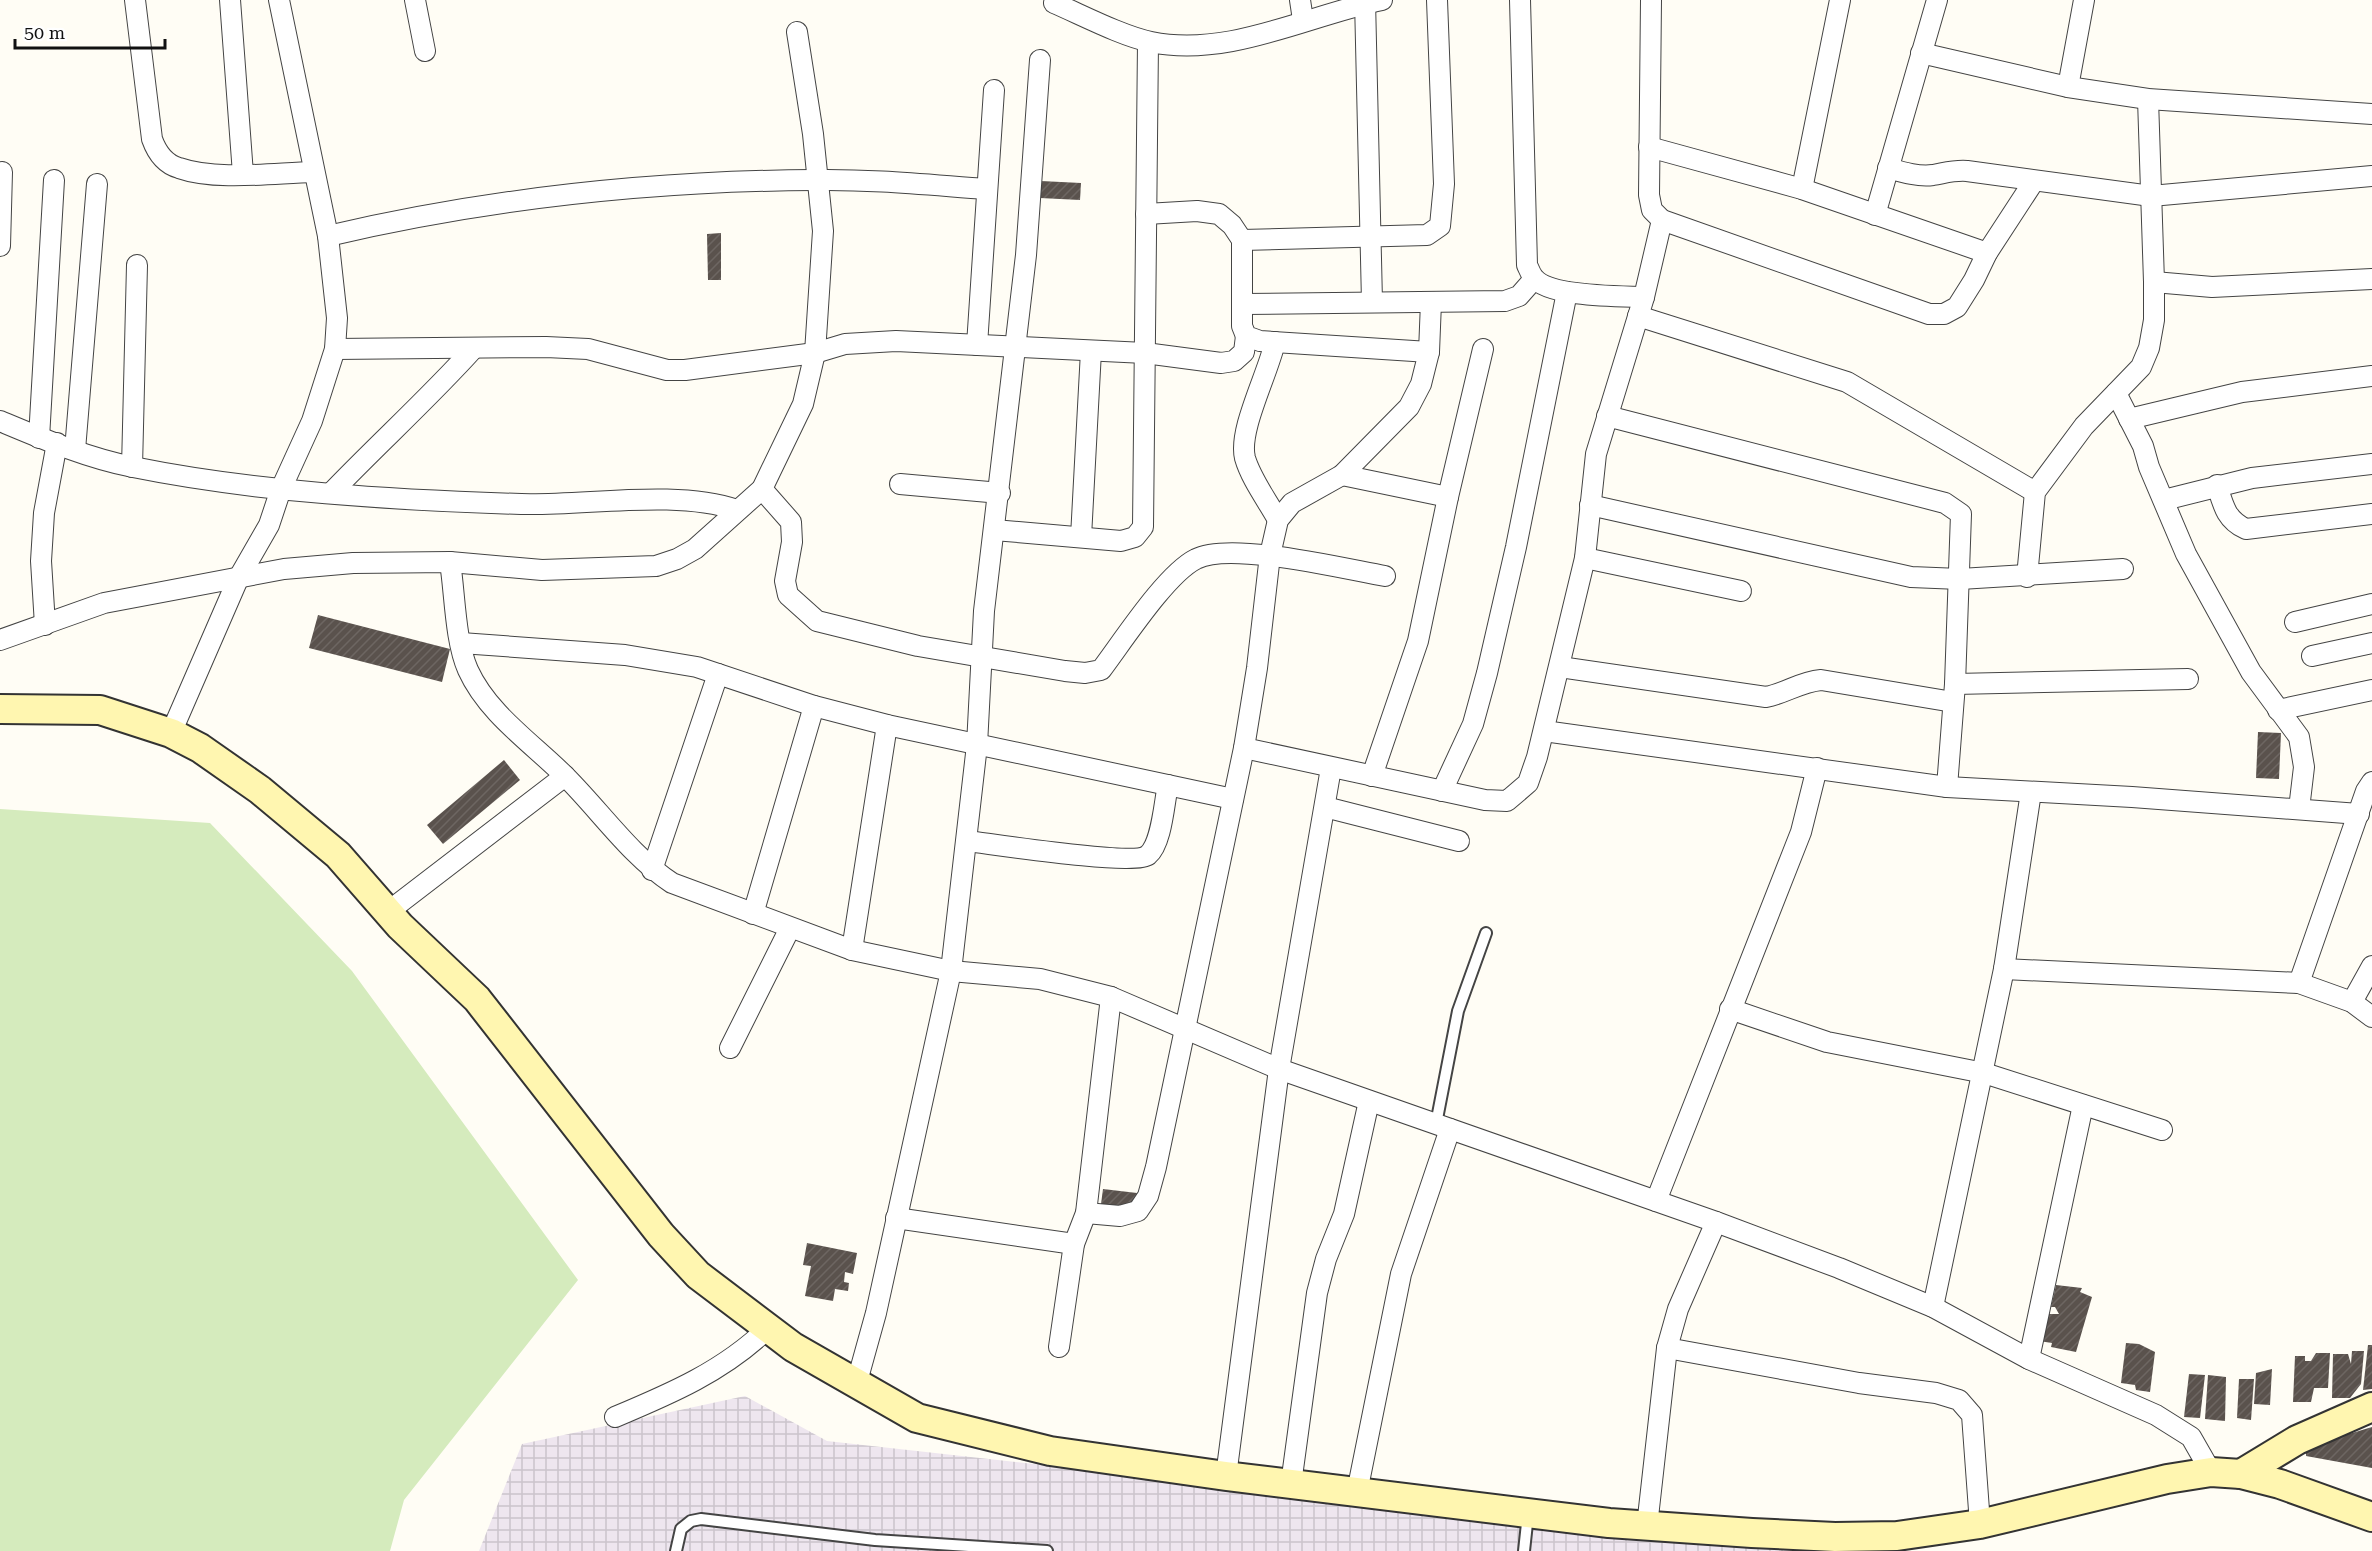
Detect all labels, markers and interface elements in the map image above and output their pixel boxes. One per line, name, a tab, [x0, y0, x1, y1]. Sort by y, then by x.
scale bar	[15, 12, 165, 50]
text: 50 m	[24, 22, 65, 43]

